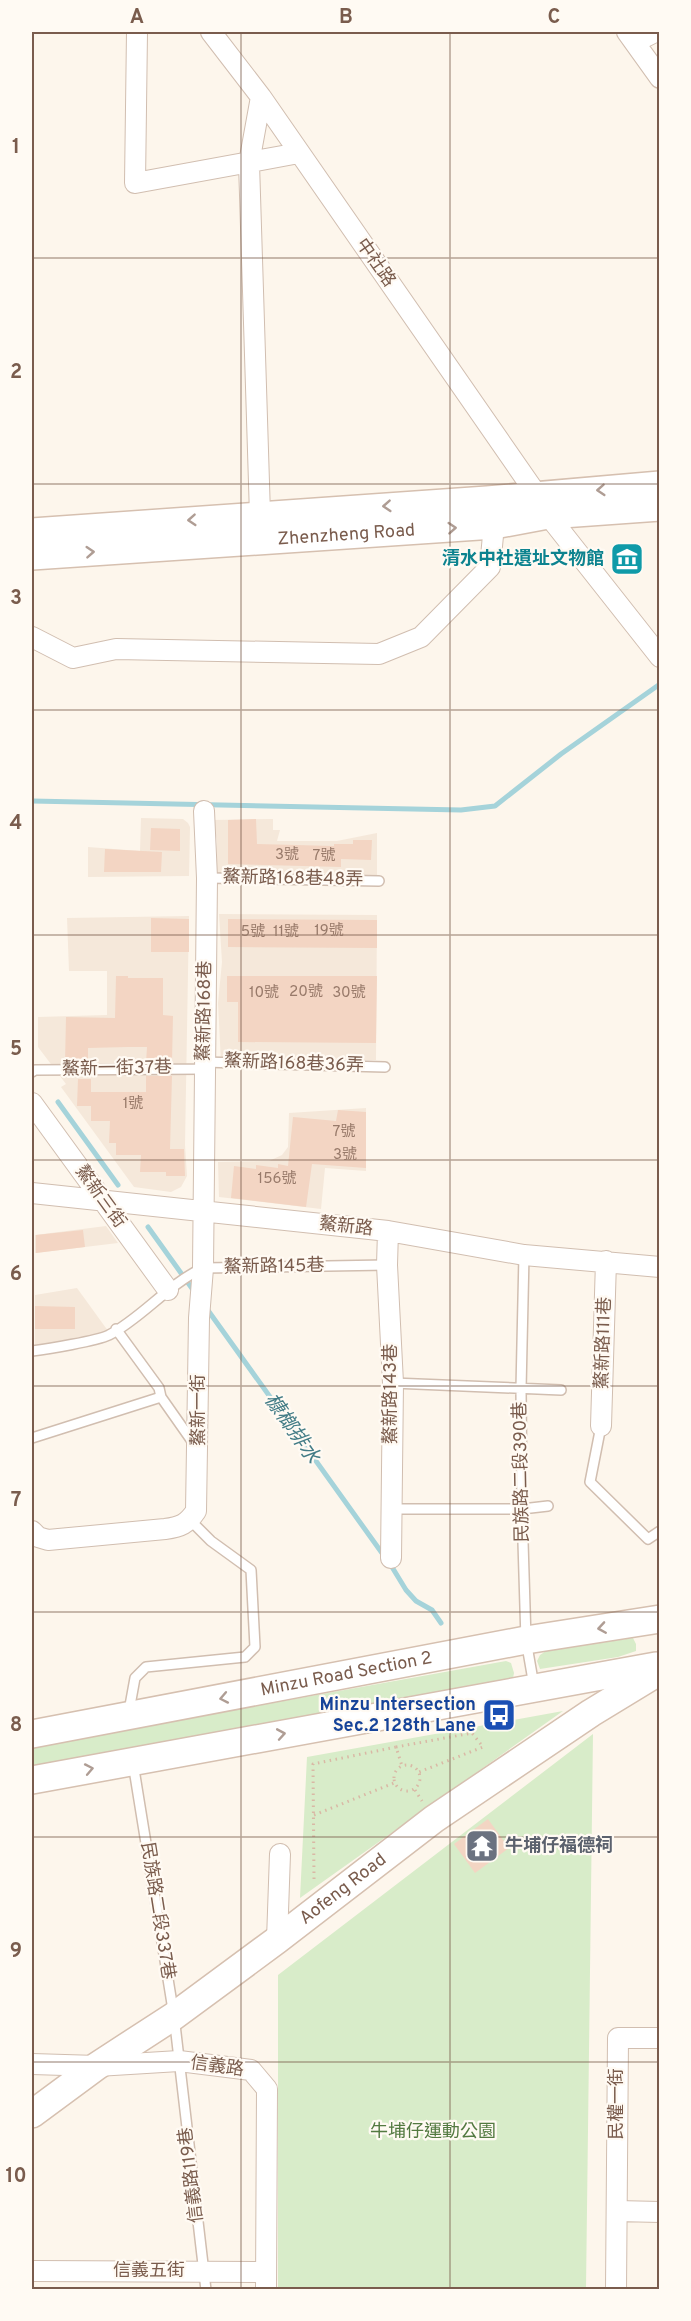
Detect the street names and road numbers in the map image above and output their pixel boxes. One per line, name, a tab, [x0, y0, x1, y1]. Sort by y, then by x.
street label: 中社路	[350, 234, 400, 292]
street label: Zhenzheng Road	[277, 519, 416, 551]
street label: 鰲新路168巷48弄	[222, 866, 364, 892]
street label: 鰲新路168巷	[193, 961, 217, 1061]
street label: 鰲新路168巷36弄	[224, 1050, 364, 1078]
street label: 鰲新一街37巷	[62, 1057, 172, 1081]
street label: 鰲新三街	[70, 1161, 130, 1233]
street label: 鰲新路	[318, 1213, 374, 1241]
street label: 鰲新路145巷	[223, 1255, 325, 1279]
street label: 鰲新路111巷	[591, 1297, 617, 1389]
street label: 鰲新路143巷	[380, 1344, 403, 1444]
street label: 鰲新一街	[188, 1374, 211, 1446]
street label: 民族路二段390巷	[509, 1401, 535, 1543]
street label: Minzu Road Section 2	[259, 1647, 434, 1702]
street label: 民族路二段337巷	[135, 1841, 179, 1981]
street label: Aofeng Road	[295, 1848, 391, 1930]
street label: 信義路	[189, 2052, 245, 2082]
street label: 民權一街	[606, 2068, 629, 2140]
street label: 信義路119巷	[175, 2126, 209, 2224]
street label: 信義五街	[113, 2260, 185, 2283]

